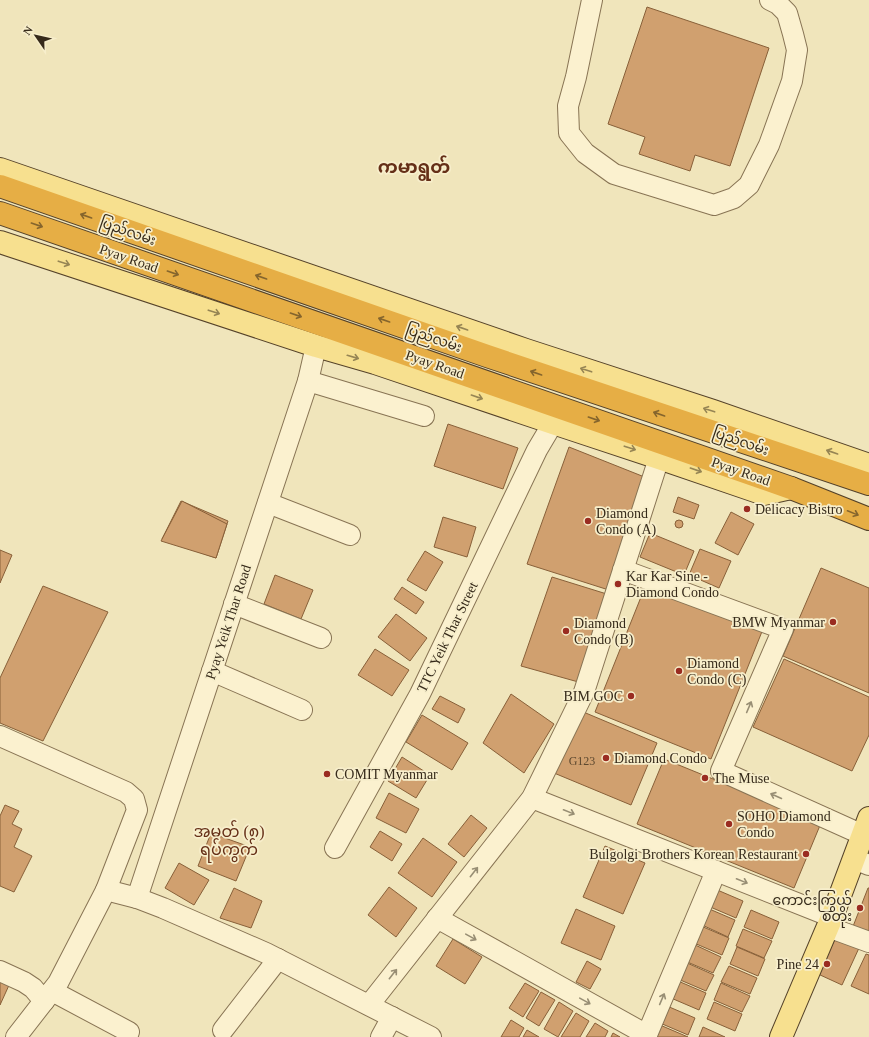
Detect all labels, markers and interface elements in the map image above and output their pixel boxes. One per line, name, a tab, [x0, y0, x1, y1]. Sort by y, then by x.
north arrow	[16, 16, 56, 56]
text: N	[21, 24, 35, 37]
district label: ကမာရွတ်	[378, 155, 450, 181]
one-way arrow	[79, 212, 92, 219]
street label: ပြည်လမ်း	[97, 212, 159, 252]
one-way arrow	[30, 222, 42, 230]
street label: Pyay Road	[98, 241, 160, 276]
one-way arrow	[57, 260, 70, 267]
one-way arrow	[166, 269, 178, 277]
one-way arrow	[256, 273, 268, 281]
one-way arrow	[207, 309, 220, 316]
one-way arrow	[289, 312, 301, 320]
one-way arrow	[378, 316, 390, 324]
street label: ပြည်လမ်း	[403, 319, 465, 359]
one-way arrow	[457, 324, 469, 332]
street label: Pyay Road	[404, 347, 466, 382]
one-way arrow	[346, 354, 359, 361]
one-way arrow	[579, 366, 592, 373]
one-way arrow	[531, 368, 543, 376]
one-way arrow	[470, 394, 482, 402]
one-way arrow	[703, 406, 716, 413]
one-way arrow	[653, 410, 666, 417]
one-way arrow	[587, 416, 600, 423]
street label: ပြည်လမ်း	[710, 422, 772, 462]
one-way arrow	[623, 445, 636, 452]
one-way arrow	[827, 448, 839, 456]
street label: Pyay Road	[710, 454, 772, 489]
one-way arrow	[689, 467, 701, 475]
place label: Delicacy Bistro	[755, 502, 842, 517]
marker: Delicacy Bistro	[742, 504, 752, 514]
place label: Diamond Condo (A)	[596, 506, 657, 538]
one-way arrow	[847, 509, 859, 517]
marker: Diamond Condo (A)	[583, 516, 593, 526]
street label: Pyay Yeik Thar Road	[203, 563, 254, 681]
place label: Kar Kar Sine - Diamond Condo	[626, 569, 719, 600]
street label: TTC Yeik Thar Street	[414, 579, 481, 695]
marker: Kar Kar Sine - Diamond Condo	[613, 579, 623, 589]
place label: BMW Myanmar	[732, 615, 825, 630]
place label: Diamond Condo (B)	[574, 616, 634, 648]
marker: BMW Myanmar	[828, 617, 838, 627]
marker: Diamond Condo (B)	[561, 626, 571, 636]
place label: Diamond Condo (C)	[687, 656, 747, 688]
marker: Diamond Condo (C)	[674, 666, 684, 676]
place label: BIM GOC	[563, 689, 623, 704]
marker: BIM GOC	[626, 691, 636, 701]
one-way arrow	[746, 701, 753, 713]
place label: Diamond Condo	[614, 751, 707, 766]
marker: Diamond Condo	[601, 753, 611, 763]
house number: G123	[569, 754, 595, 768]
place label: COMIT Myanmar	[335, 767, 438, 782]
marker: COMIT Myanmar	[322, 769, 332, 779]
place label: The Muse	[713, 771, 769, 786]
marker: The Muse	[700, 773, 710, 783]
one-way arrow	[771, 792, 783, 799]
one-way arrow	[562, 809, 574, 817]
place label: SOHO Diamond Condo	[737, 809, 831, 840]
marker: SOHO Diamond Condo	[724, 819, 734, 829]
district label: အမှတ် (၈) ရပ်ကွက်	[194, 820, 264, 863]
place label: Bulgolgi Brothers Korean Restaurant	[589, 847, 798, 862]
marker: Bulgolgi Brothers Korean Restaurant	[801, 849, 811, 859]
one-way arrow	[469, 867, 478, 878]
one-way arrow	[735, 877, 747, 885]
place label: ကောင်းကြွယ် စတိုး	[773, 890, 852, 928]
marker: ကောင်းကြွယ် စတိုး	[855, 903, 865, 913]
one-way arrow	[465, 934, 477, 942]
place label: Pine 24	[777, 957, 819, 972]
marker: Pine 24	[822, 959, 832, 969]
one-way arrow	[389, 969, 397, 980]
one-way arrow	[659, 994, 666, 1006]
one-way arrow	[579, 997, 591, 1005]

